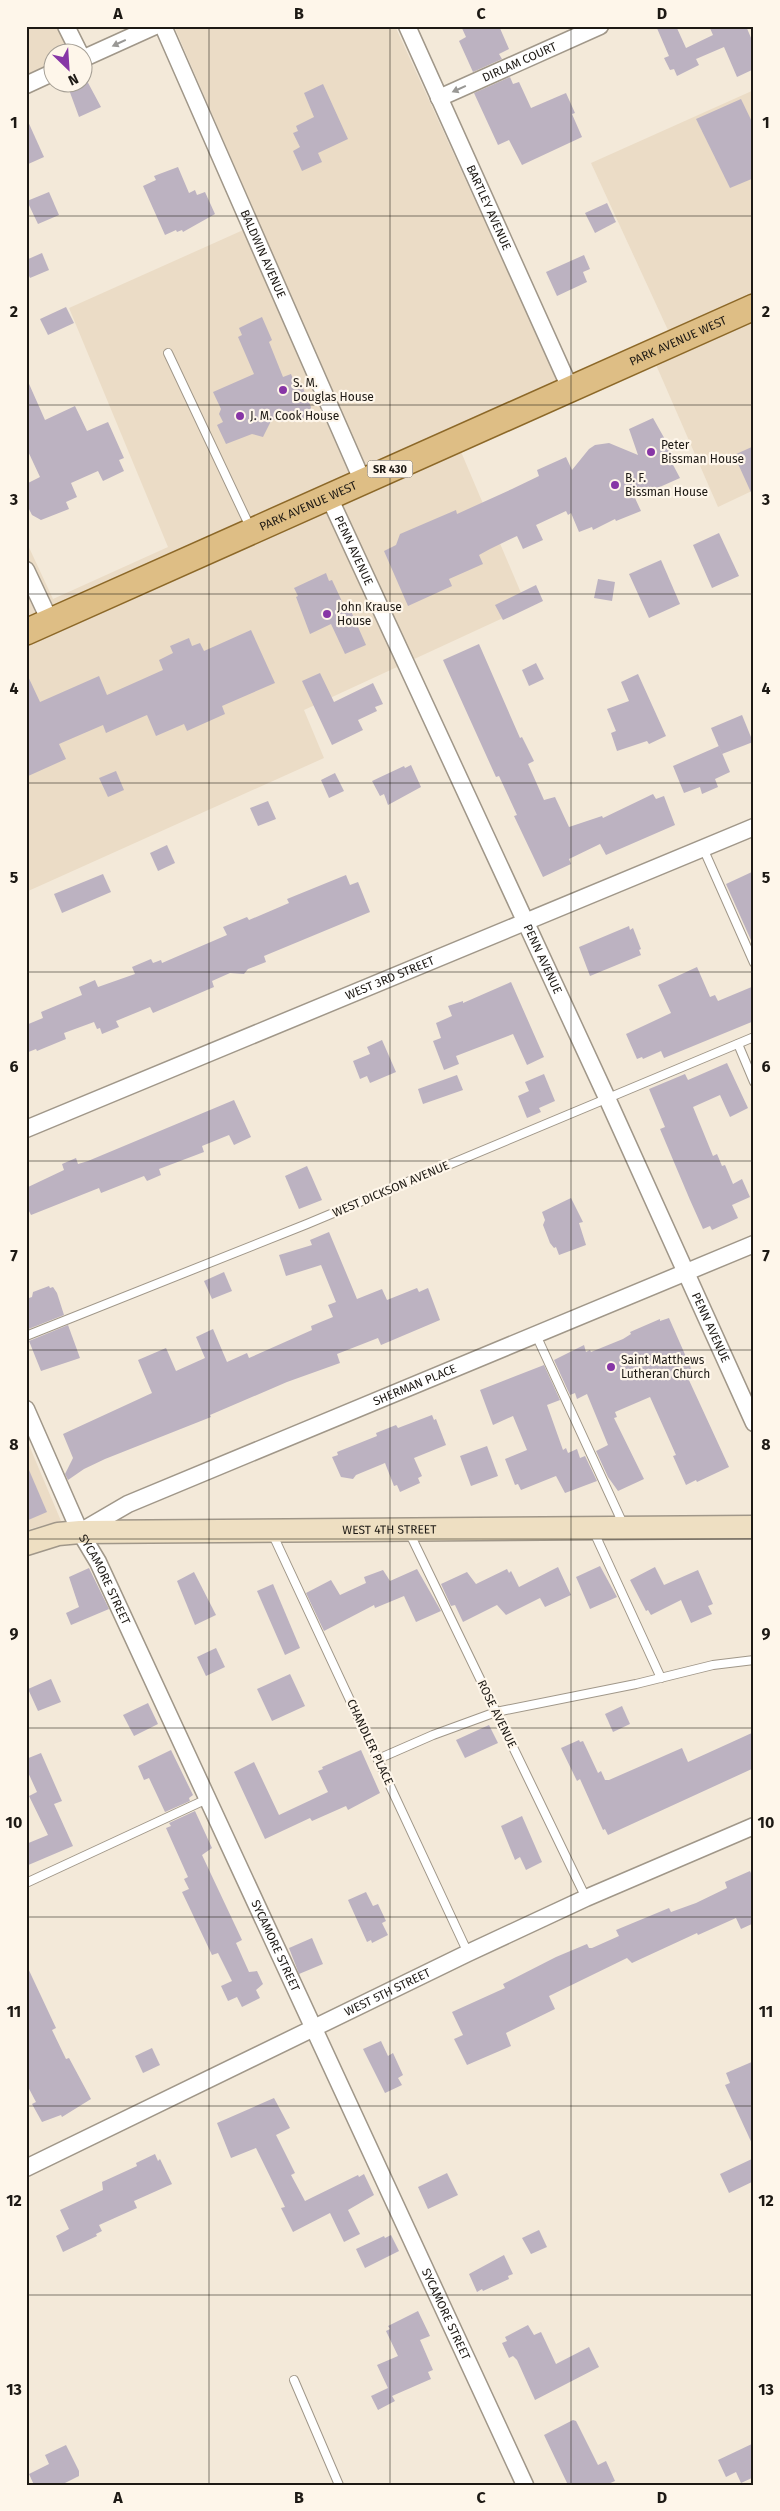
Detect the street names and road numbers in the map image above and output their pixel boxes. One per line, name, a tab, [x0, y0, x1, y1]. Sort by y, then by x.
street label: DIRLAM COURT	[480, 39, 559, 85]
street label: BARTLEY AVENUE	[463, 163, 514, 252]
street label: BALDWIN AVENUE	[237, 208, 289, 300]
street label: PARK AVENUE WEST	[627, 313, 729, 369]
road number: SR 430	[368, 460, 412, 478]
street label: PARK AVENUE WEST	[257, 478, 360, 534]
street label: PENN AVENUE	[332, 513, 376, 588]
street label: PENN AVENUE	[521, 922, 565, 996]
street label: WEST 3RD STREET	[343, 953, 437, 1003]
street label: WEST DICKSON AVENUE	[331, 1158, 451, 1220]
street label: PENN AVENUE	[689, 1290, 733, 1365]
street label: SHERMAN PLACE	[371, 1361, 458, 1408]
street label: WEST 4TH STREET	[342, 1522, 437, 1537]
street label: SYCAMORE STREET	[76, 1532, 133, 1628]
street label: ROSE AVENUE	[474, 1678, 520, 1750]
street label: CHANDLER PLACE	[344, 1697, 396, 1787]
street label: SYCAMORE STREET	[248, 1898, 303, 1994]
street label: WEST 5TH STREET	[342, 1965, 433, 2019]
street label: SYCAMORE STREET	[419, 2266, 473, 2363]

